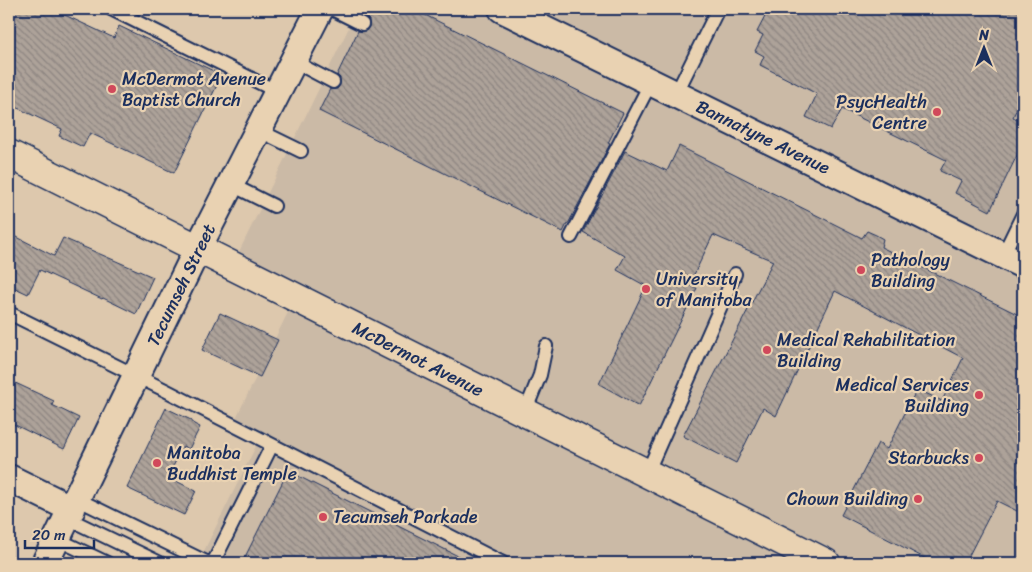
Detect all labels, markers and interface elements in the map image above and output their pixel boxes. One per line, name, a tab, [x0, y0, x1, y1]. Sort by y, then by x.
north arrow	[960, 22, 1010, 72]
text: N	[978, 23, 989, 48]
place label: McDermot Avenue Baptist Church	[122, 63, 266, 116]
marker: McDermot Avenue Baptist Church	[106, 83, 118, 95]
place label: PsycHealth Centre	[836, 86, 927, 139]
street label: Bannatyne Avenue	[690, 91, 836, 184]
marker: PsycHealth Centre	[931, 106, 943, 118]
street label: Tecumseh Street	[137, 218, 225, 352]
place label: Pathology Building	[871, 244, 951, 297]
place label: University of Manitoba	[656, 263, 752, 316]
marker: Pathology Building	[855, 264, 867, 276]
marker: University of Manitoba	[640, 283, 652, 295]
street label: McDermot Avenue	[347, 312, 489, 406]
place label: Medical Rehabilitation Building	[777, 324, 955, 377]
marker: Medical Rehabilitation Building	[761, 344, 773, 356]
place label: Medical Services Building	[836, 369, 970, 422]
marker: Medical Services Building	[973, 389, 985, 401]
place label: Manitoba Buddhist Temple	[167, 437, 297, 490]
place label: Starbucks	[888, 442, 970, 474]
marker: Starbucks	[973, 452, 985, 464]
marker: Manitoba Buddhist Temple	[151, 457, 163, 469]
place label: Chown Building	[787, 483, 908, 515]
marker: Chown Building	[912, 493, 924, 505]
place label: Tecumseh Parkade	[333, 501, 478, 533]
marker: Tecumseh Parkade	[317, 511, 329, 523]
scale bar	[25, 517, 94, 549]
text: 20 m	[32, 522, 66, 548]

